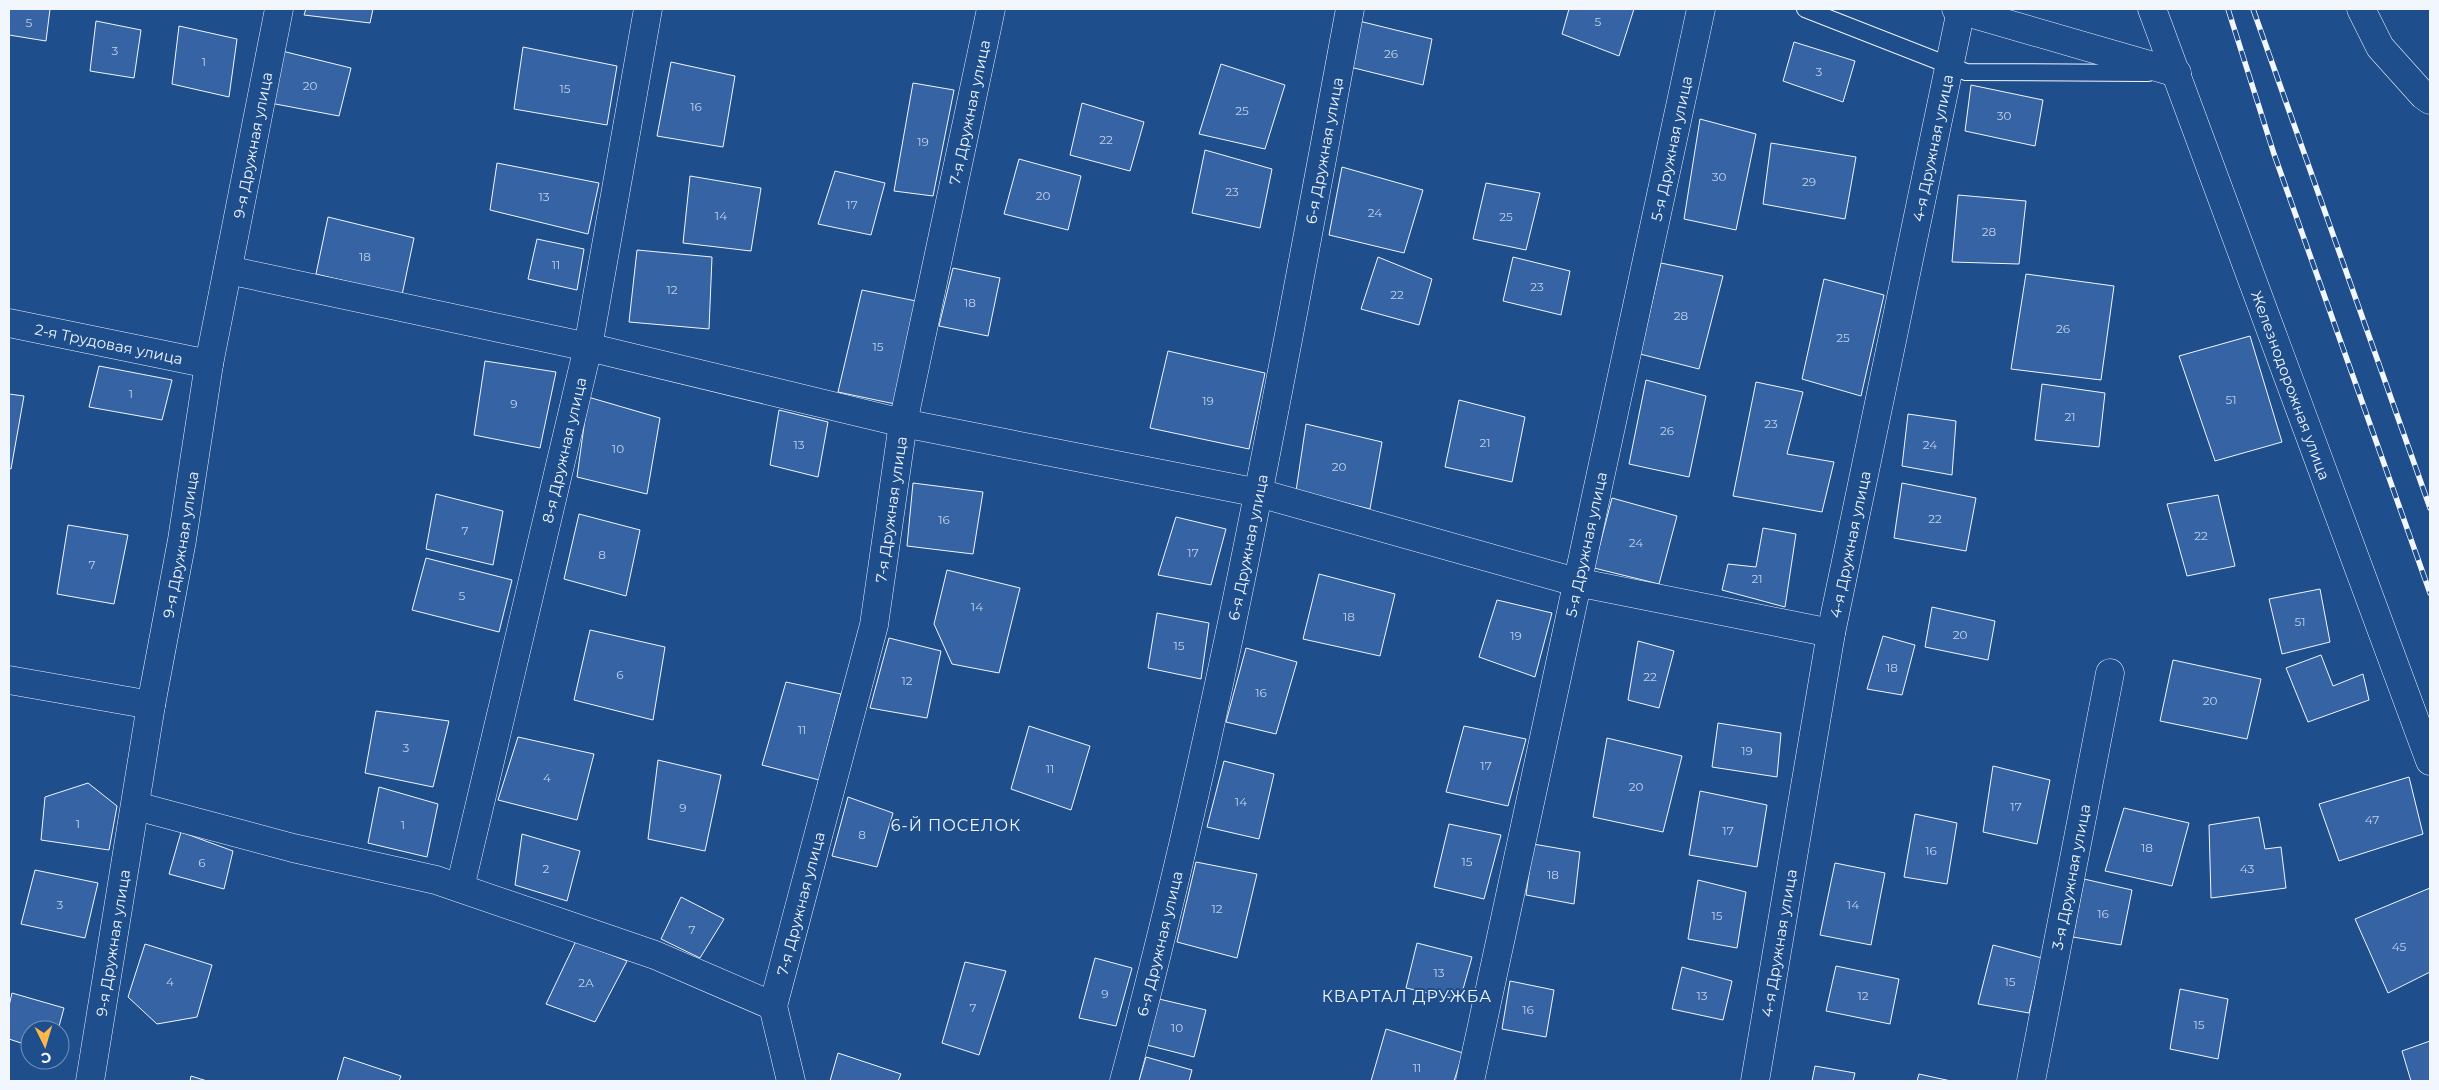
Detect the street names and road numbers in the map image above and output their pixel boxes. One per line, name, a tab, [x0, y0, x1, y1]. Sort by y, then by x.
street label: 7-я Дружная улица	[944, 38, 994, 186]
street label: 9-я Дружная улица	[228, 70, 276, 220]
street label: 4-я Дружная улица	[1908, 73, 1957, 223]
street label: 5-я Дружная улица	[1646, 74, 1696, 223]
street label: 6-я Дружная улица	[1301, 75, 1347, 225]
street label: Железнодорожная улица	[2247, 288, 2335, 482]
street label: 2-я Трудовая улица	[33, 319, 185, 368]
street label: 8-я Дружная улица	[537, 375, 590, 525]
street label: 7-я Дружная улица	[871, 435, 911, 584]
street label: 4-я Дружная улица	[1825, 469, 1874, 620]
street label: 9-я Дружная улица	[158, 470, 202, 620]
street label: 5-я Дружная улица	[1561, 470, 1611, 619]
street label: 6-я Дружная улица	[1223, 472, 1271, 622]
street label: 3-я Дружная улица	[2047, 802, 2094, 951]
street label: 7-я Дружная улица	[772, 830, 828, 977]
street label: 9-я Дружная улица	[91, 868, 134, 1018]
street label: 4-я Дружная улица	[1757, 868, 1800, 1018]
street label: 6-я Дружная улица	[1132, 869, 1186, 1018]

